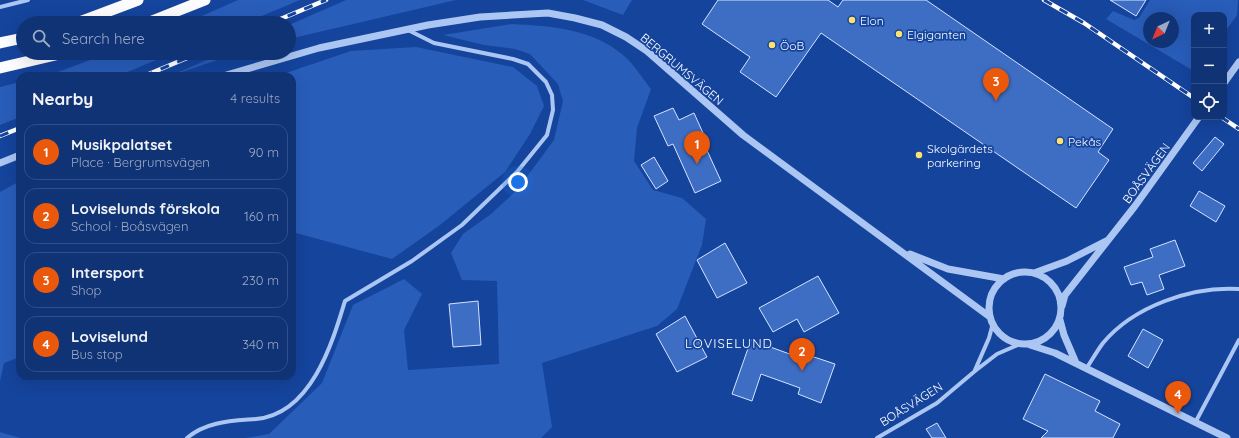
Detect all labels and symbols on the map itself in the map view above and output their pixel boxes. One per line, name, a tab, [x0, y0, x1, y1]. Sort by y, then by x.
north arrow	[1143, 12, 1179, 48]
place label: Elon	[860, 13, 884, 28]
marker: Elon	[847, 15, 857, 25]
place label: Elgiganten	[907, 27, 966, 42]
marker: Elgiganten	[894, 29, 904, 39]
street label: BERGRUMSVÄGEN	[637, 30, 727, 108]
place label: ÖoB	[780, 38, 804, 53]
marker: ÖoB	[767, 40, 777, 50]
pin: 3	[983, 68, 1009, 101]
pin: 1	[684, 131, 710, 164]
place label: Pekås	[1068, 134, 1101, 149]
marker: Pekås	[1055, 136, 1065, 146]
street label: BOÅSVÄGEN	[1119, 140, 1173, 206]
place label: Skolgärdets parkering	[927, 141, 993, 170]
marker: Skolgärdets parkering	[914, 150, 924, 160]
your location	[508, 172, 528, 192]
district label: LOVISELUND	[685, 335, 773, 351]
pin: 2	[789, 338, 815, 371]
street label: BOÅSVÄGEN	[877, 379, 945, 429]
pin: 4	[1165, 381, 1191, 414]

